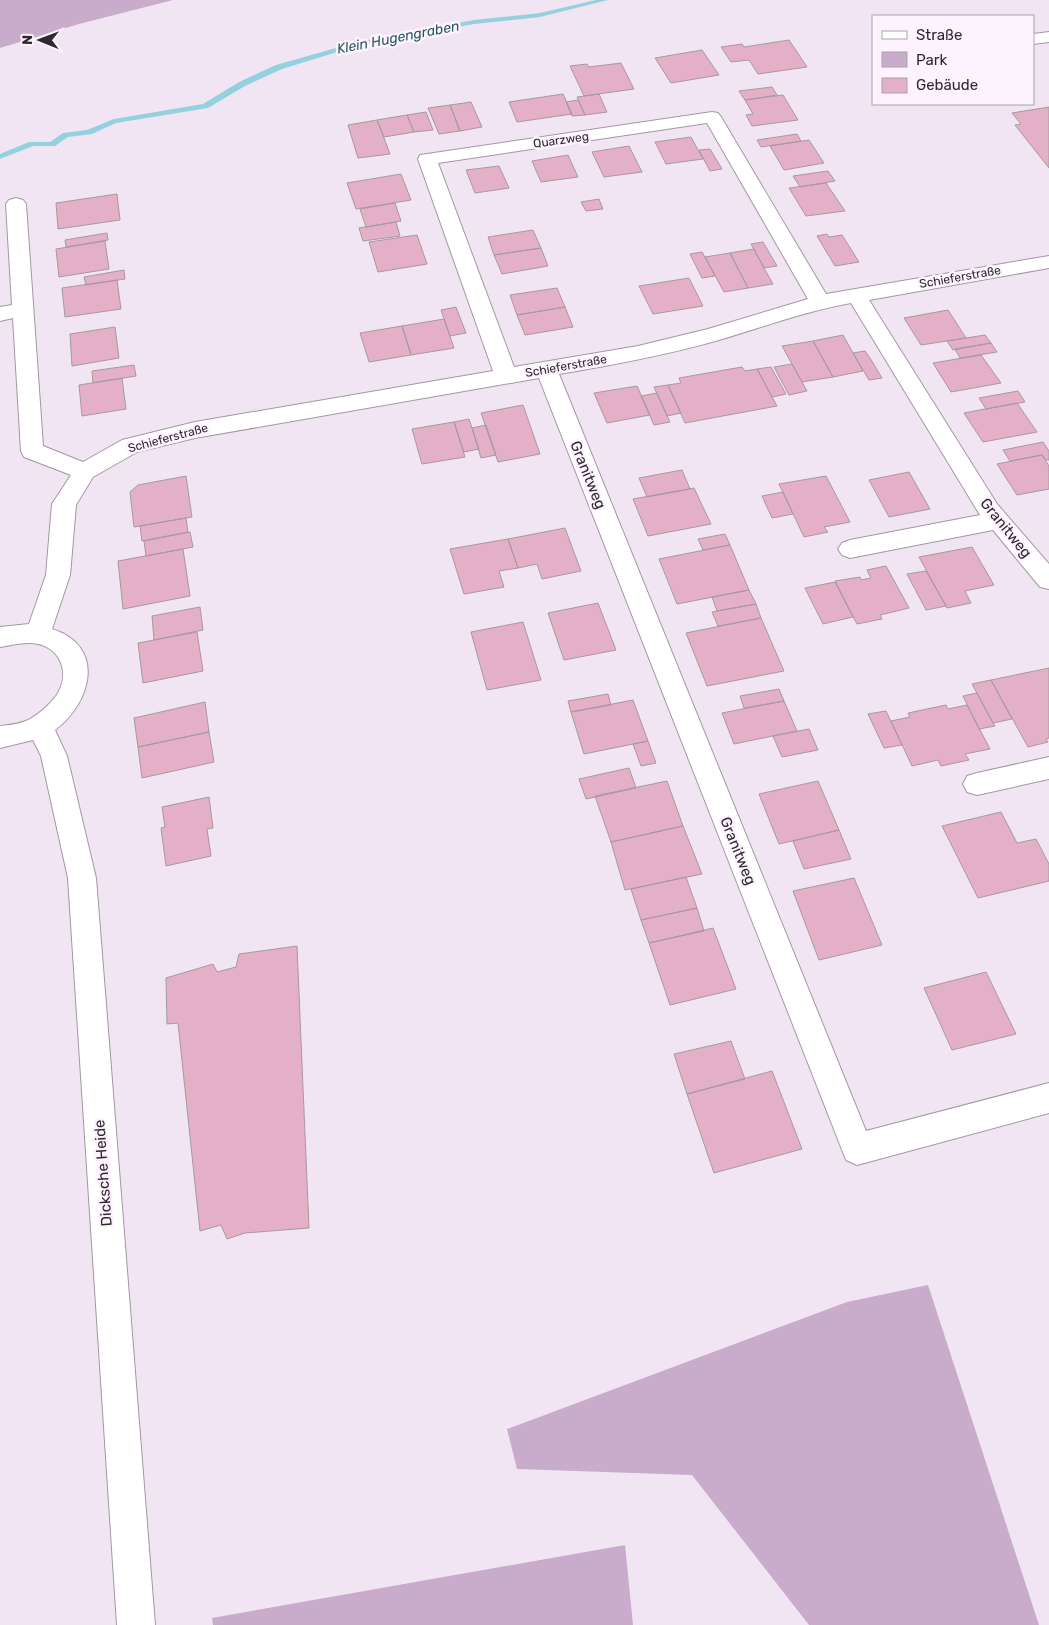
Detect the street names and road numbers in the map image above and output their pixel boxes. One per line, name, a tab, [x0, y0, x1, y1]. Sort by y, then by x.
street label: Quarzweg	[532, 129, 590, 151]
street label: Schieferstraße	[918, 263, 1002, 291]
street label: Schieferstraße	[524, 352, 608, 380]
street label: Schieferstraße	[126, 421, 210, 455]
street label: Granitweg	[566, 438, 610, 512]
street label: Granitweg	[976, 494, 1036, 562]
street label: Granitweg	[716, 814, 760, 888]
street label: Dicksche Heide	[90, 1119, 116, 1227]

